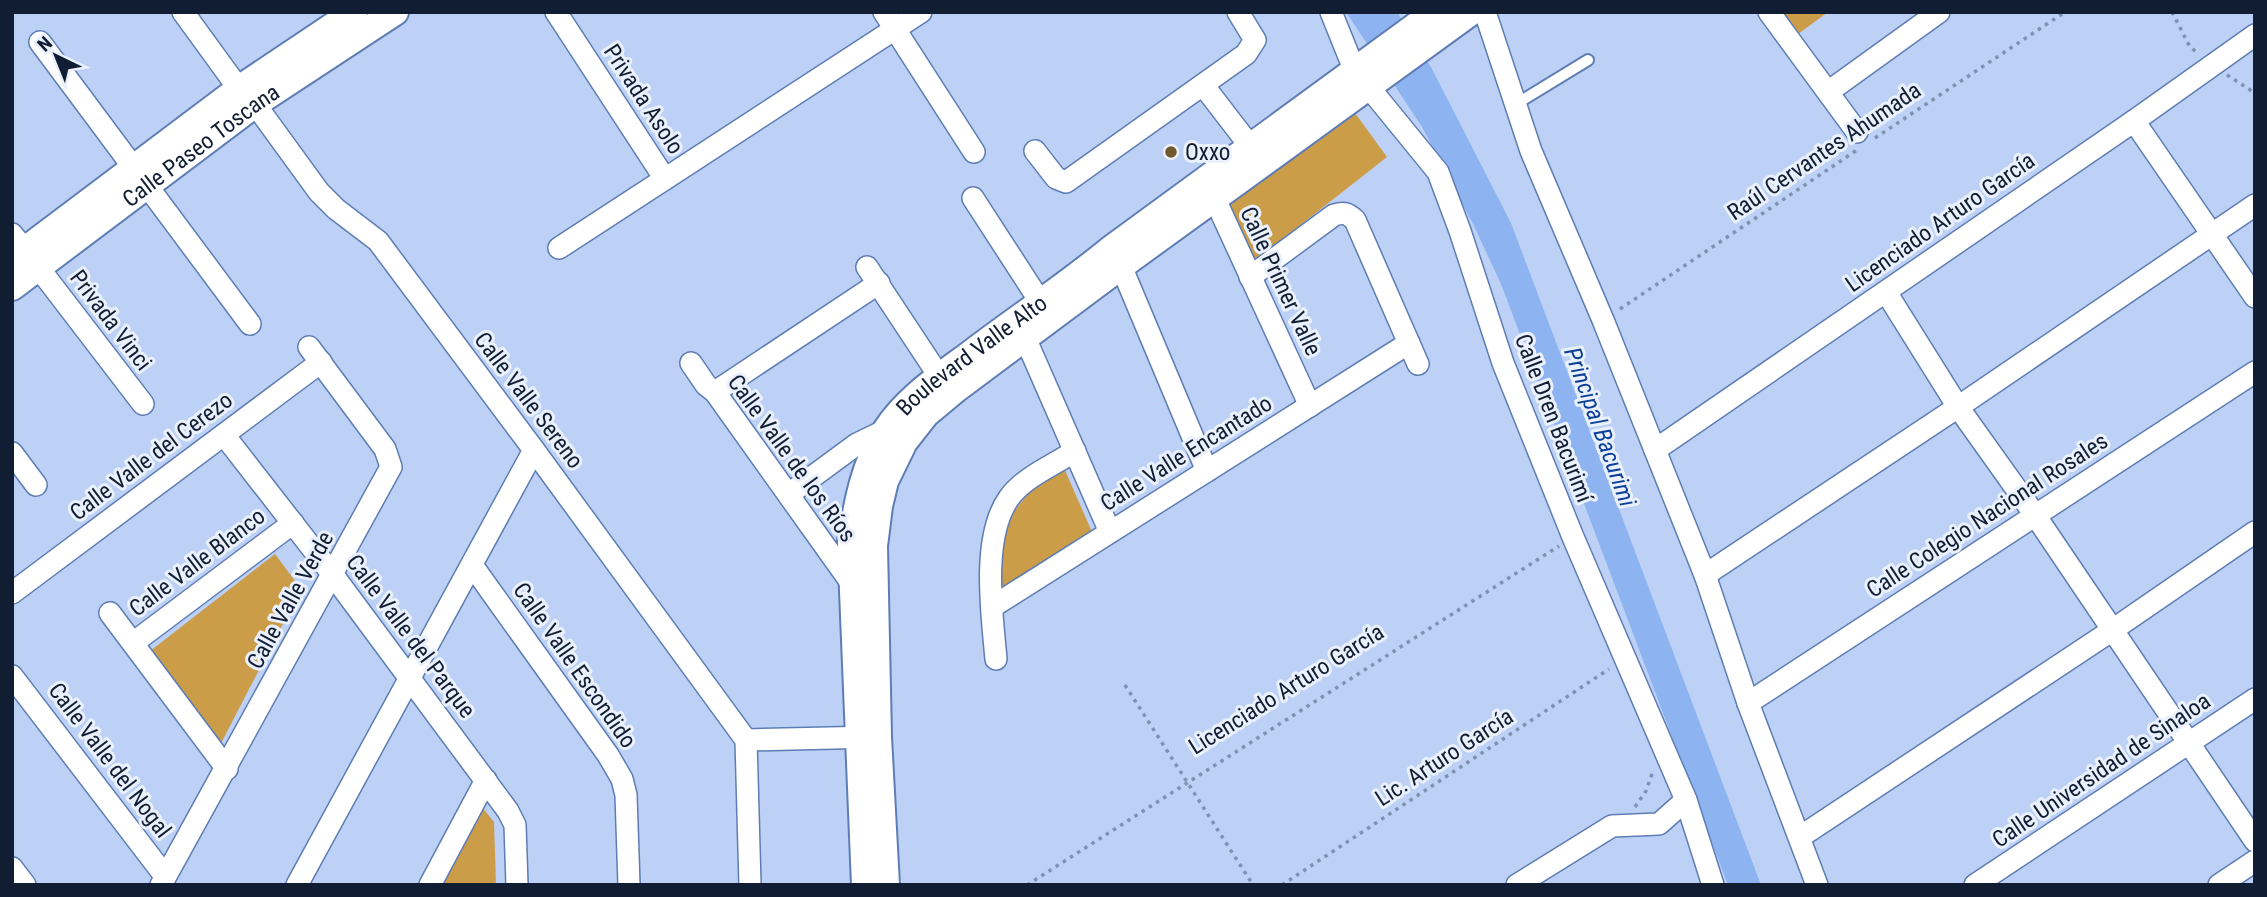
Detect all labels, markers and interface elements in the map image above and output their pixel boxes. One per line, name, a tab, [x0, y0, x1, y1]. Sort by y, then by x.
north arrow	[21, 21, 91, 91]
text: N	[33, 32, 57, 56]
street label: Privada Asolo	[598, 39, 689, 159]
street label: Raúl Cervantes Ahumada	[1722, 77, 1926, 226]
street label: Calle Paseo Toscana	[117, 79, 285, 213]
place label: Oxxo	[1185, 139, 1230, 166]
marker: Oxxo	[1163, 144, 1179, 160]
street label: Licenciado Arturo García	[1840, 147, 2040, 298]
street label: Calle Primer Valle	[1234, 203, 1327, 360]
street label: Privada Vinci	[64, 265, 157, 376]
street label: Boulevard Valle Alto	[891, 290, 1052, 421]
street label: Calle Valle Sereno	[469, 327, 589, 474]
street label: Calle Dren Bacurimí	[1509, 330, 1599, 508]
water label: Principal Bacurimi	[1558, 344, 1642, 511]
street label: Calle Valle de los Ríos	[722, 369, 861, 547]
street label: Calle Valle del Cerezo	[65, 387, 238, 526]
street label: Calle Valle Encantado	[1096, 390, 1277, 517]
street label: Calle Colegio Nacional Rosales	[1862, 427, 2113, 604]
street label: Calle Valle Blanco	[124, 503, 270, 622]
street label: Calle Valle Verde	[242, 527, 339, 674]
street label: Calle Valle del Parque	[340, 549, 481, 723]
street label: Calle Valle Escondido	[507, 577, 642, 753]
street label: Licenciado Arturo García	[1184, 618, 1389, 760]
street label: Calle Valle del Nogal	[43, 678, 177, 843]
street label: Calle Universidad de Sinaloa	[1987, 687, 2215, 853]
street label: Lic. Arturo García	[1370, 703, 1518, 812]

